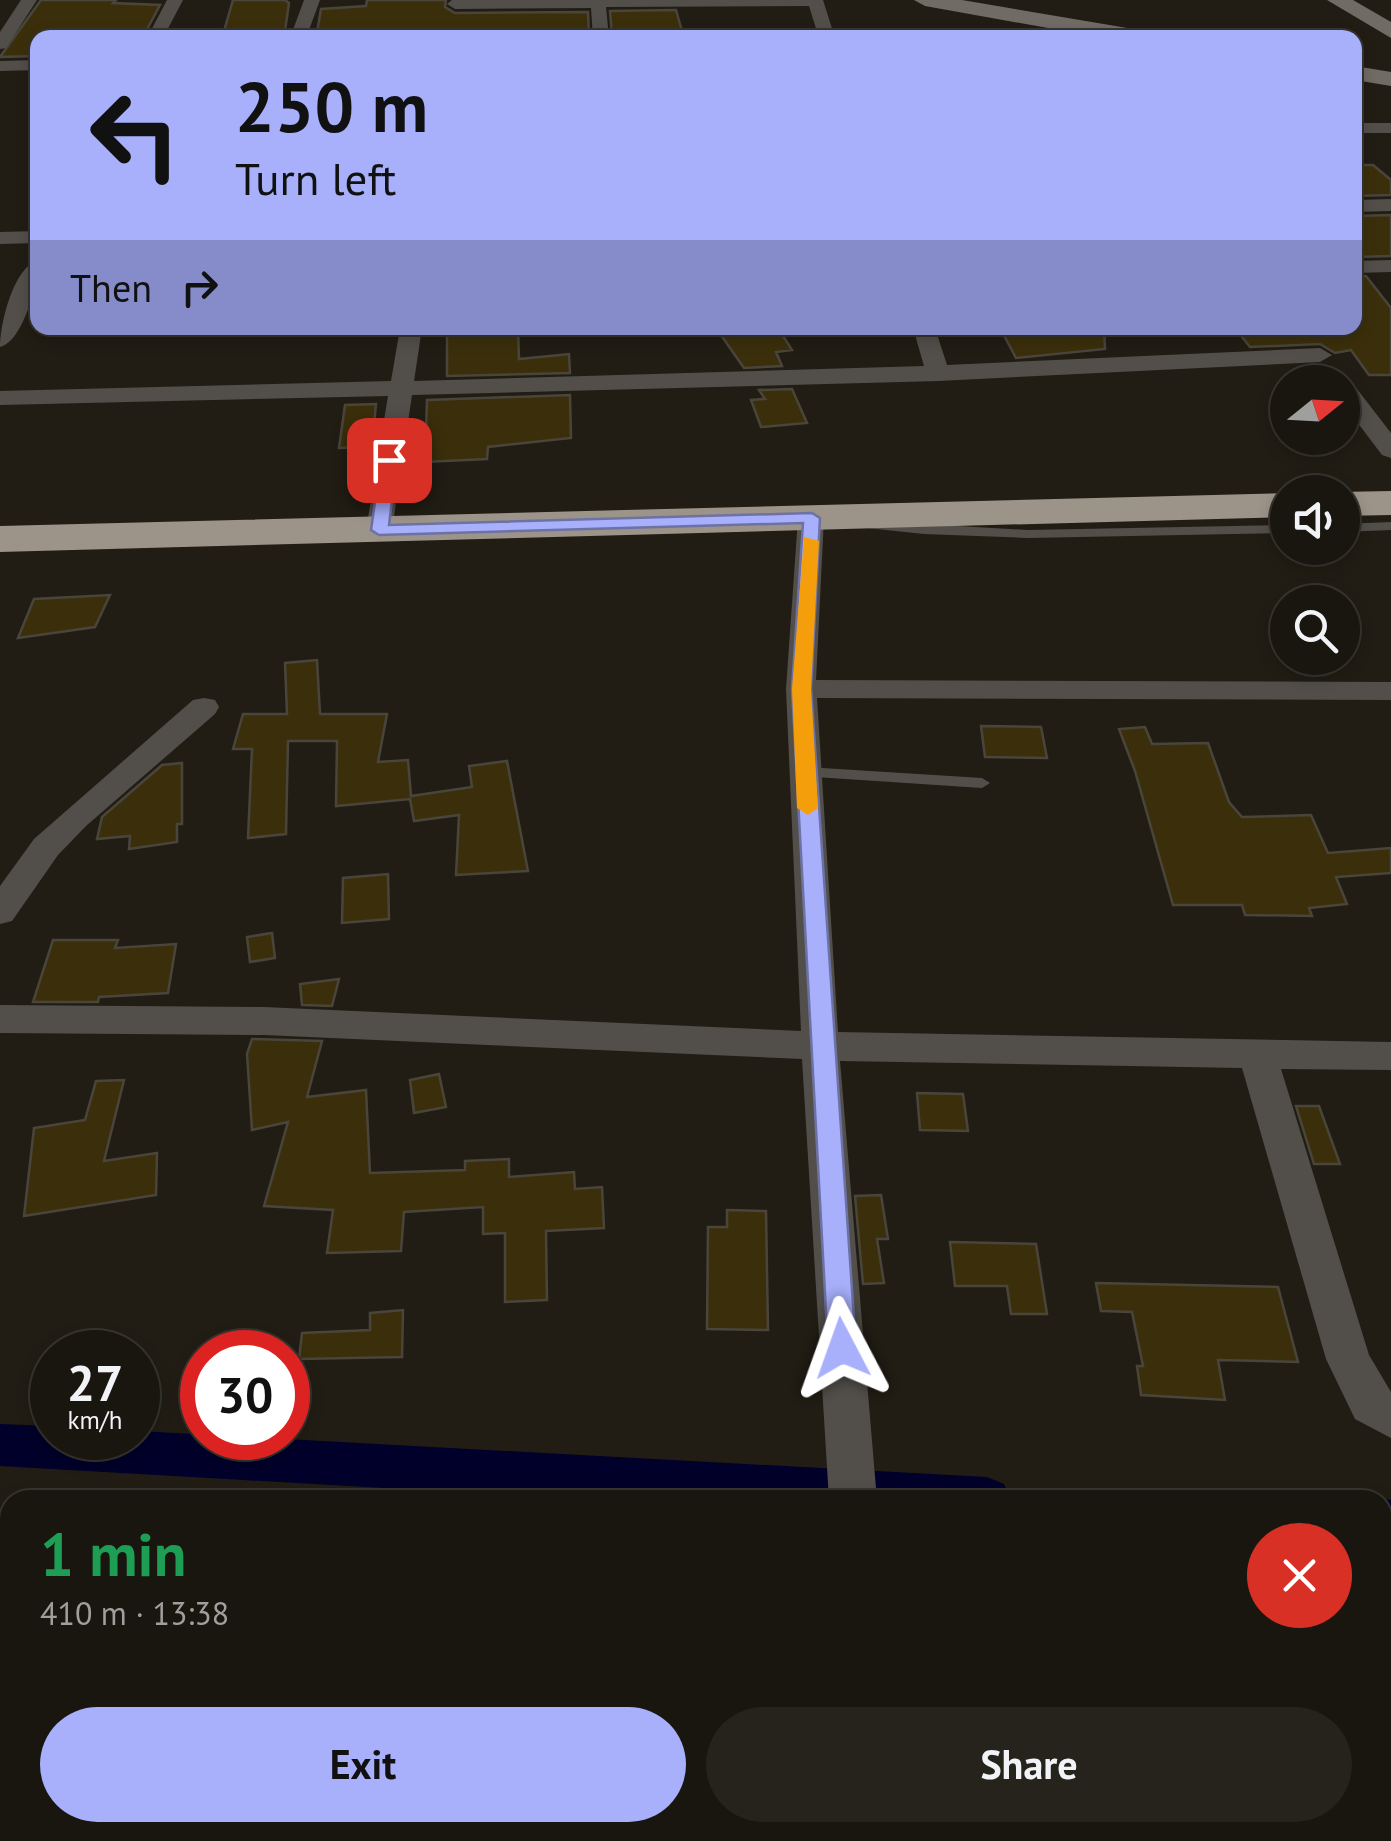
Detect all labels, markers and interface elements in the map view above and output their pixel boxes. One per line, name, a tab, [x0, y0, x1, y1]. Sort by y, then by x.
text: 250 m	[235, 61, 428, 151]
icon: left	[70, 70, 200, 200]
text: Turn left	[235, 149, 396, 207]
icon: right	[172, 260, 227, 315]
text: Then	[70, 263, 152, 312]
north arrow	[1270, 365, 1360, 455]
map controls	[1270, 365, 1360, 675]
pin	[347, 418, 432, 503]
icon: arrive	[362, 433, 417, 488]
button: sound	[1270, 475, 1360, 565]
button: search	[1270, 585, 1360, 675]
position arrow	[790, 1296, 894, 1400]
speed limit sign: 30	[180, 1330, 310, 1460]
text: 27	[67, 1350, 123, 1415]
text: km/h	[68, 1404, 122, 1436]
text: 1 min	[40, 1515, 186, 1593]
button: close	[1247, 1523, 1352, 1628]
text: 410 m · 13:38	[40, 1592, 229, 1634]
button: Exit	[40, 1707, 686, 1822]
button: Share	[706, 1707, 1352, 1822]

